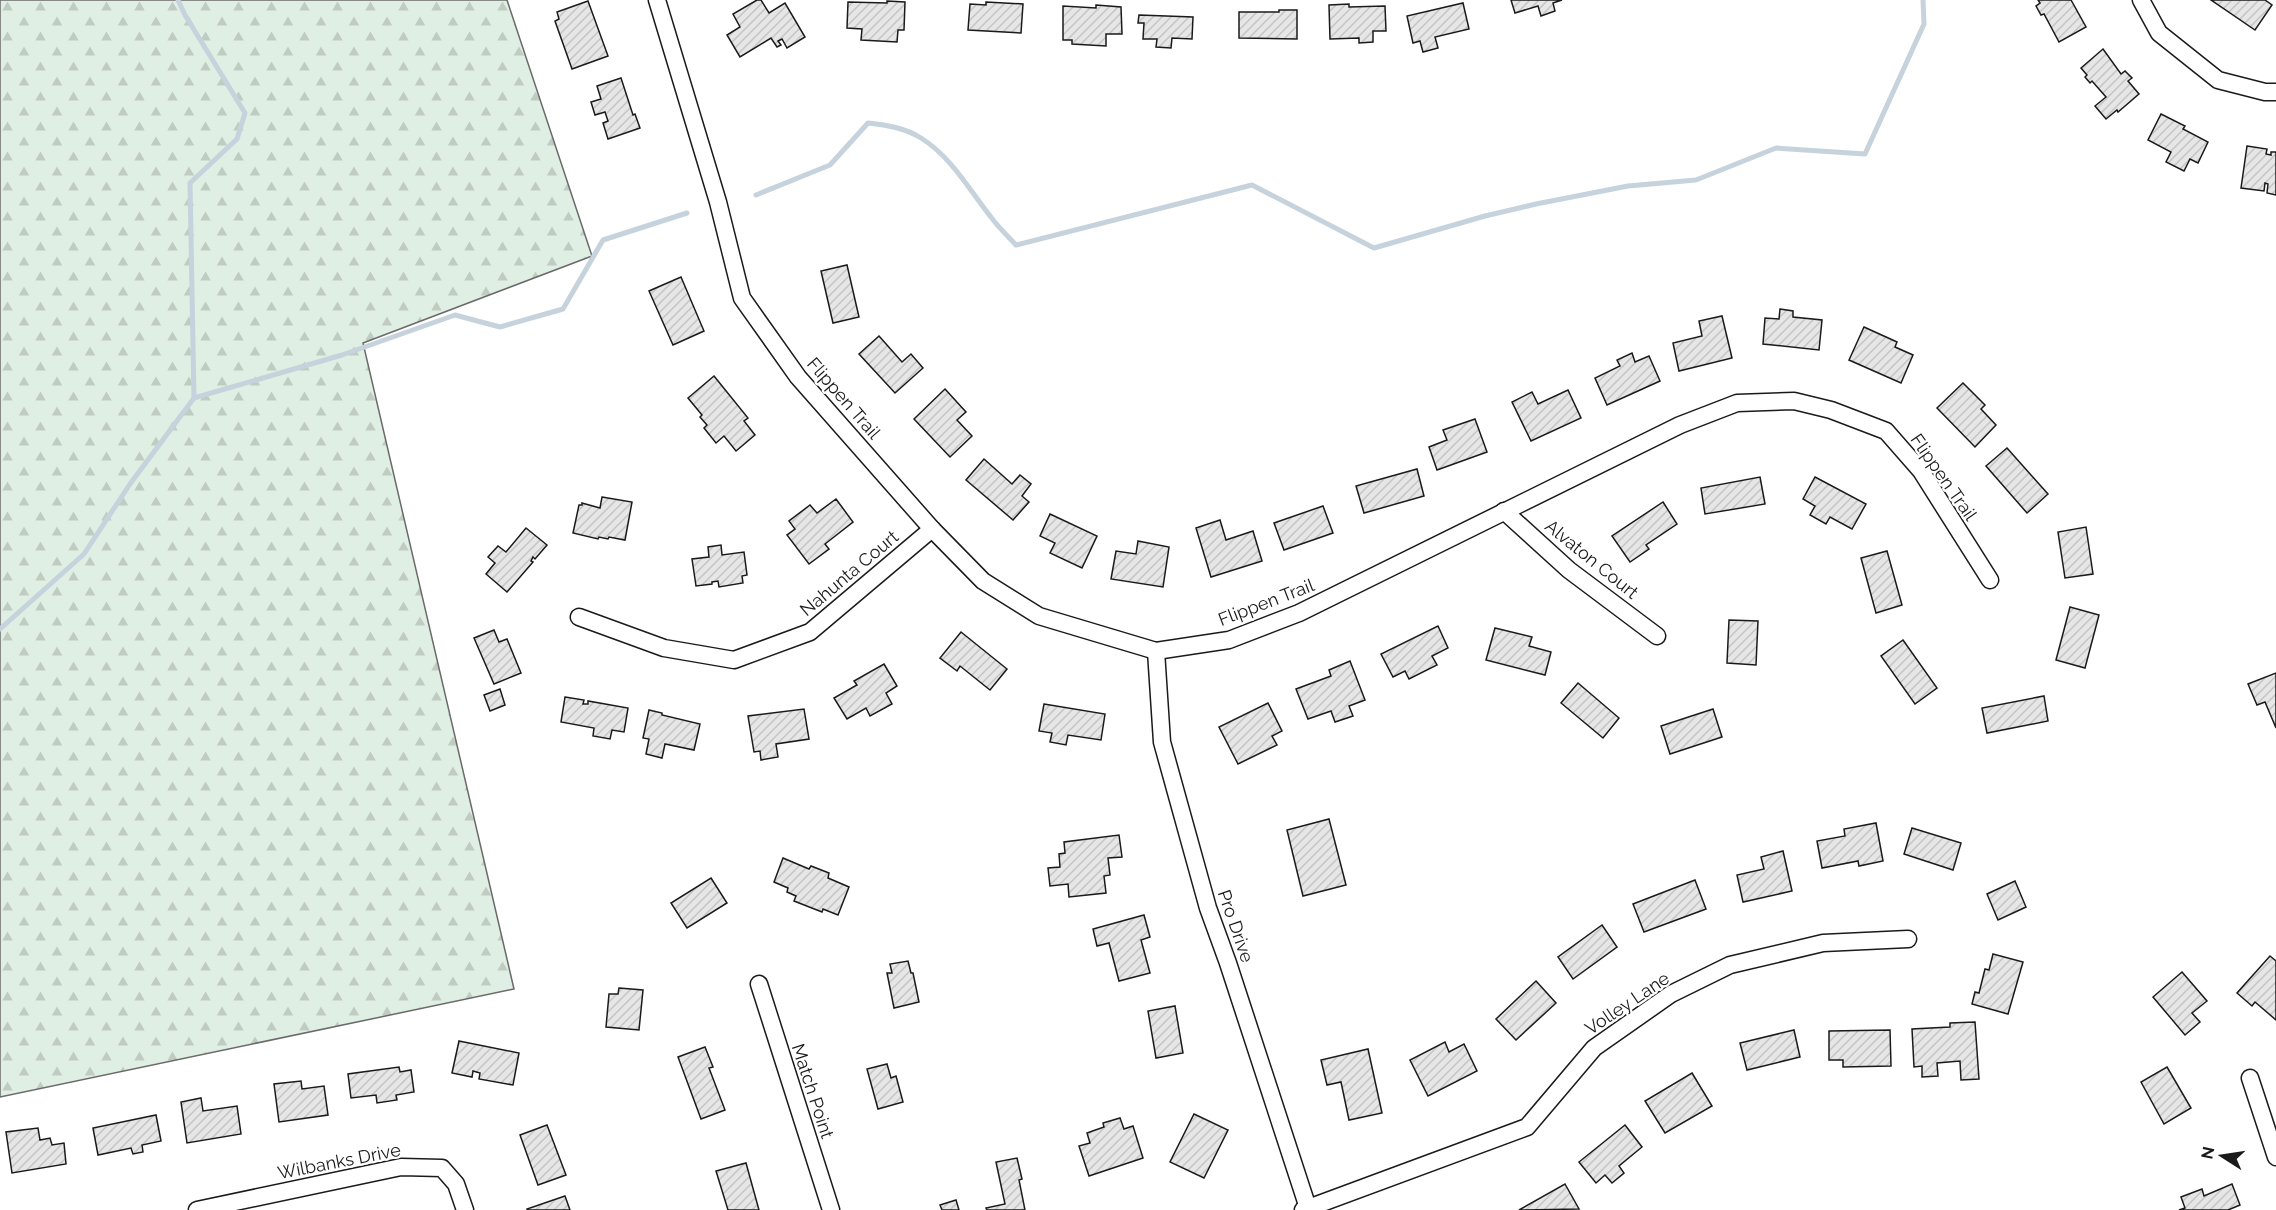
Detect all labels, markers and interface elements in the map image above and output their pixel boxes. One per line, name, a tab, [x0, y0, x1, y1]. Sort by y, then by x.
street label: Flippen Trail	[803, 353, 885, 443]
street label: Flippen Trail	[1906, 430, 1982, 524]
street label: Alvaton Court	[1541, 515, 1643, 603]
street label: Nahunta Court	[796, 526, 902, 620]
street label: Flippen Trail	[1215, 574, 1317, 630]
street label: Pro Drive	[1214, 887, 1258, 966]
street label: Volley Lane	[1581, 967, 1673, 1039]
street label: Match Point	[788, 1041, 838, 1141]
north arrow	[2192, 1126, 2252, 1186]
street label: Wilbanks Drive	[276, 1139, 403, 1183]
text: N	[2197, 1145, 2218, 1161]

